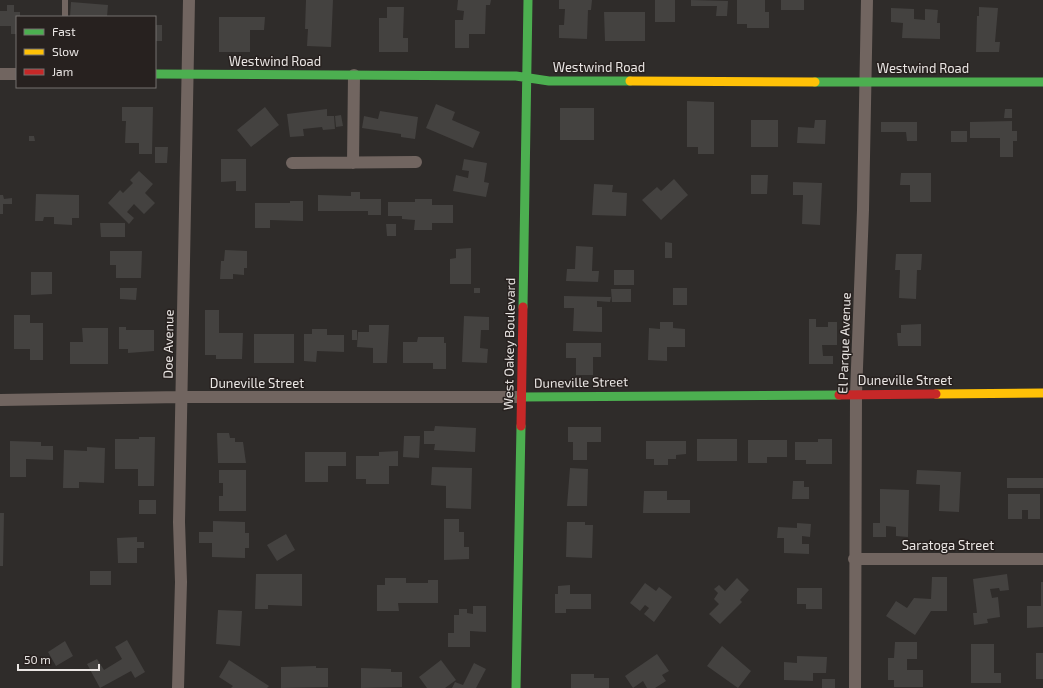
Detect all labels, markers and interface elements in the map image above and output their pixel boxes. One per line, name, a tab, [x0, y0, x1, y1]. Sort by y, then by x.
legend	[16, 16, 156, 88]
text: Fast	[52, 24, 76, 38]
text: Slow	[52, 44, 79, 58]
street label: Westwind Road	[229, 53, 321, 69]
street label: Westwind Road	[553, 59, 645, 75]
street label: Westwind Road	[877, 60, 969, 76]
text: Jam	[52, 64, 73, 78]
street label: West Oakey Boulevard	[500, 278, 518, 410]
street label: El Parque Avenue	[834, 292, 854, 394]
street label: Doe Avenue	[159, 309, 177, 379]
street label: Duneville Street	[858, 372, 952, 388]
street label: Duneville Street	[534, 373, 628, 391]
street label: Duneville Street	[210, 375, 304, 391]
street label: Saratoga Street	[902, 537, 994, 553]
scale bar	[18, 646, 99, 672]
text: 50 m	[24, 652, 51, 666]

